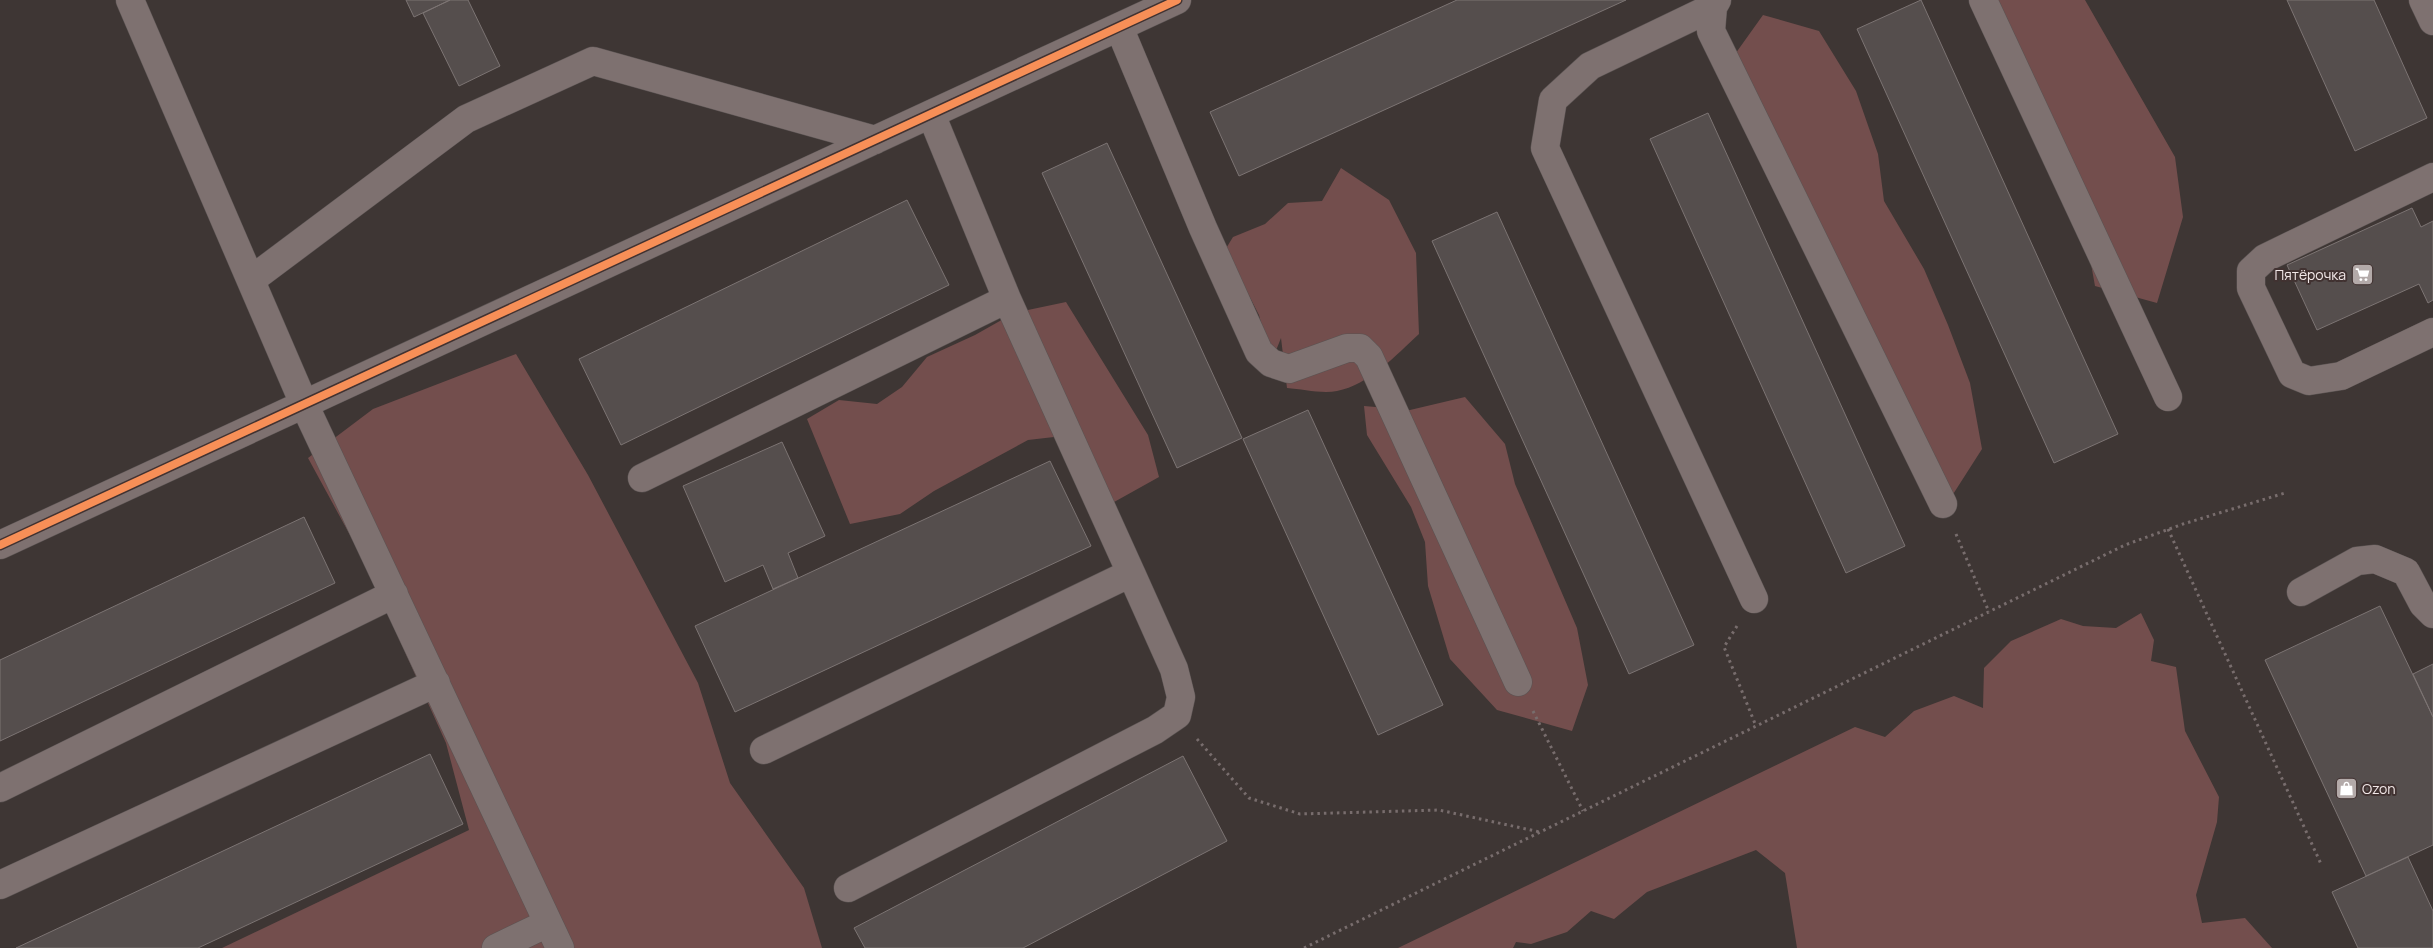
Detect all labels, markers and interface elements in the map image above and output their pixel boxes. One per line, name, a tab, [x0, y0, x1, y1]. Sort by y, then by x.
supermarket icon: Пятёрочка	[2350, 262, 2374, 286]
place label: Пятёрочка	[2274, 265, 2346, 284]
shop icon: Ozon	[2334, 776, 2358, 800]
place label: Ozon	[2362, 779, 2396, 798]

